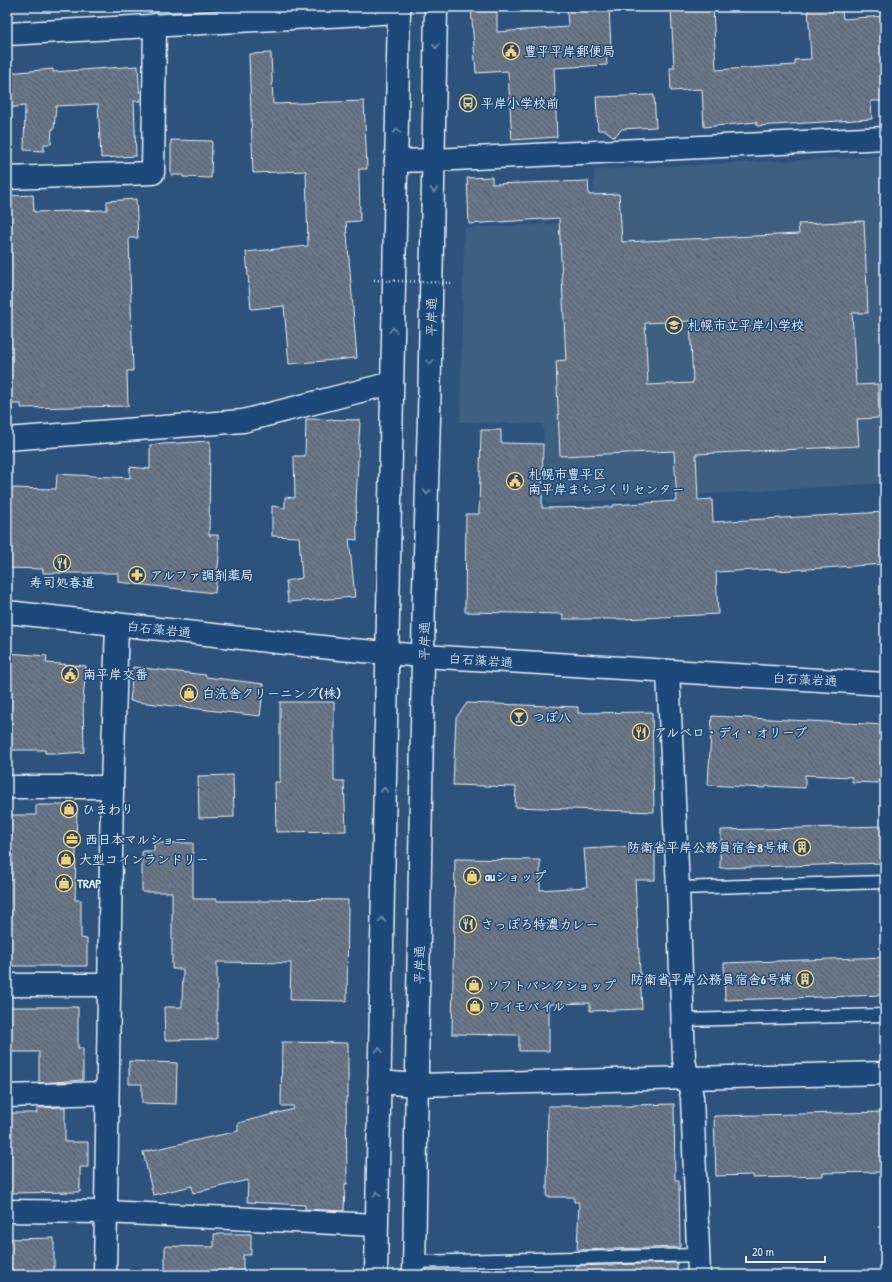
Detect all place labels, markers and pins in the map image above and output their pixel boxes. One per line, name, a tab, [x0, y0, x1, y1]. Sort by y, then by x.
public building icon: 豊平平岸郵便局	[501, 41, 521, 61]
place label: 豊平平岸郵便局	[524, 42, 615, 60]
bus stop icon: 平岸小学校前	[458, 93, 478, 113]
place label: 平岸小学校前	[481, 94, 559, 112]
school or university icon: 札幌市立平岸小学校	[664, 315, 684, 335]
place label: 札幌市立平岸小学校	[687, 316, 804, 334]
place label: 札幌市豊平区 南平岸まちづくりセンター	[528, 465, 684, 498]
public building icon: 札幌市豊平区 南平岸まちづくりセンター	[505, 471, 525, 491]
restaurant icon: 寿司処春道	[52, 553, 72, 573]
pharmacy icon: アルファ調剤薬局	[127, 565, 147, 585]
place label: アルファ調剤薬局	[150, 566, 253, 584]
place label: 寿司処春道	[29, 573, 95, 591]
public building icon: 南平岸交番	[60, 664, 80, 684]
place label: 南平岸交番	[83, 665, 148, 683]
shop icon: 白洗舎クリーニング(株)	[179, 683, 199, 703]
place label: 白洗舎クリーニング(株)	[202, 684, 341, 702]
bar icon: つぼ八	[509, 707, 529, 727]
place label: つぼ八	[532, 708, 571, 726]
restaurant icon: アルベロ・ディ・オリーブ	[631, 722, 651, 742]
place label: アルベロ・ディ・オリーブ	[654, 723, 807, 741]
shop icon: ひまわり	[59, 799, 79, 819]
place label: ひまわり	[82, 800, 134, 818]
office icon: 西日本マルショー	[62, 829, 82, 849]
place label: 西日本マルショー	[85, 830, 187, 848]
building icon: 防衛省平岸公務員宿舎8号棟	[792, 837, 812, 857]
place label: 防衛省平岸公務員宿舎8号棟	[627, 838, 789, 856]
shop icon: 大型コインランドリー	[56, 849, 76, 869]
place label: 大型コインランドリー	[79, 850, 209, 868]
shop icon: auショップ	[462, 866, 482, 886]
place label: auショップ	[485, 867, 546, 885]
shop icon: TRAP	[54, 873, 74, 893]
place label: TRAP	[76, 874, 102, 892]
restaurant icon: さっぽろ特濃カレー	[458, 914, 478, 934]
place label: さっぽろ特濃カレー	[481, 915, 599, 933]
building icon: 防衛省平岸公務員宿舎6号棟	[795, 969, 815, 989]
place label: 防衛省平岸公務員宿舎6号棟	[631, 970, 792, 988]
shop icon: ソフトバンクショップ	[464, 975, 484, 995]
place label: ソフトバンクショップ	[487, 976, 616, 994]
shop icon: ワイモバイル	[465, 996, 485, 1016]
place label: ワイモバイル	[488, 997, 565, 1015]

